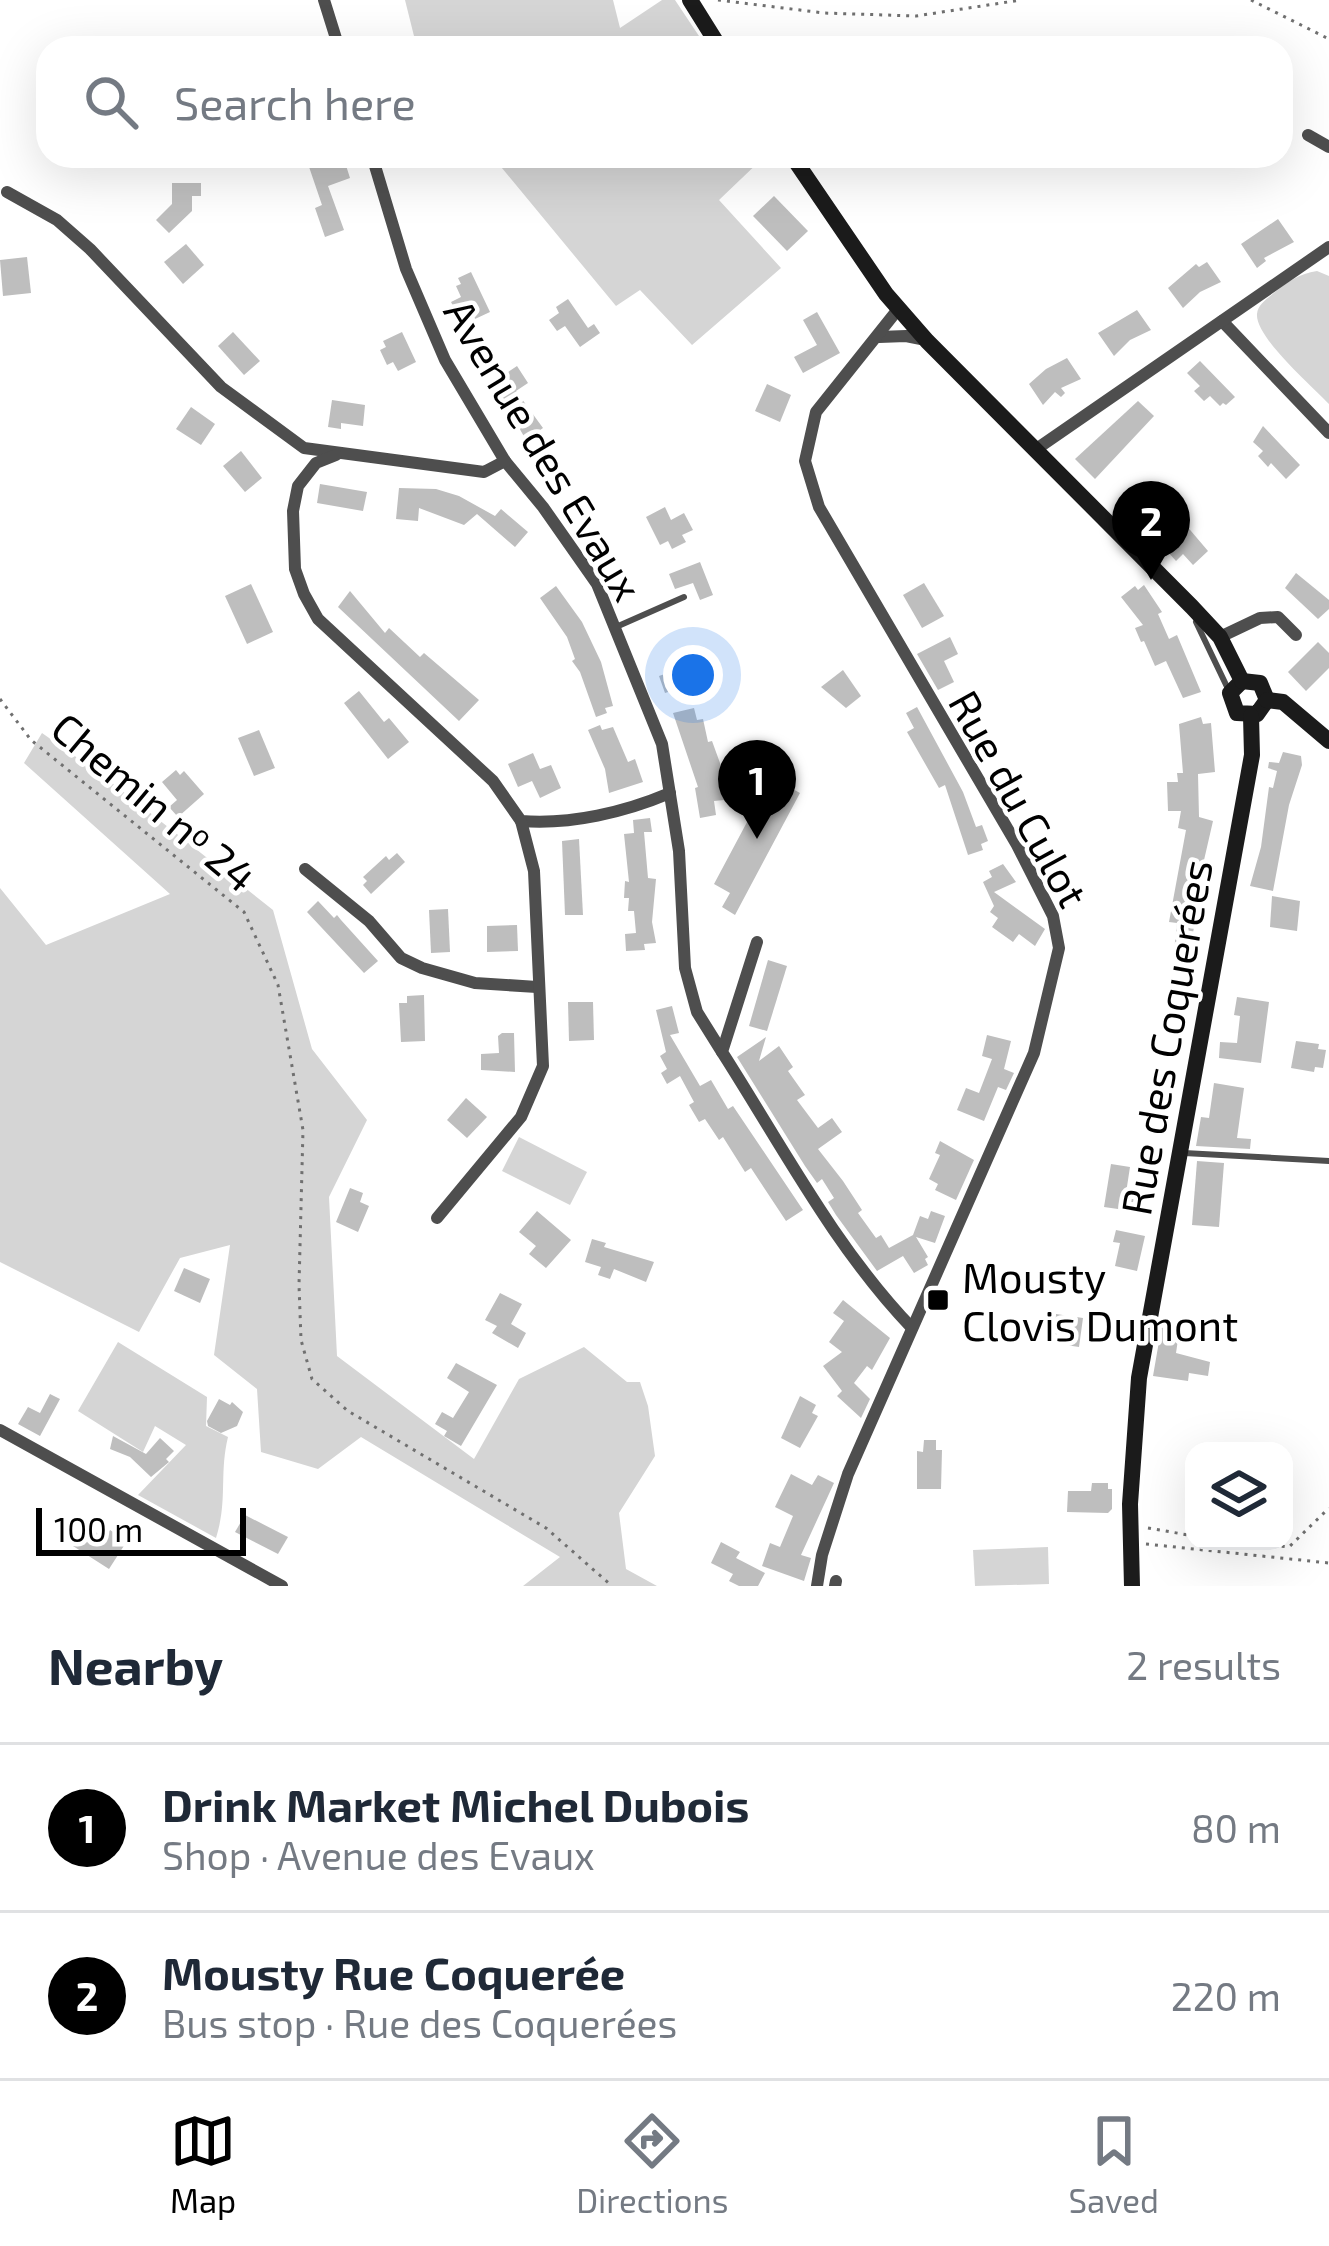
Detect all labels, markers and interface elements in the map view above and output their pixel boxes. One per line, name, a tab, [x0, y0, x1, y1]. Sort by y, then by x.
search box	[36, 36, 1293, 168]
icon: search	[78, 69, 144, 135]
text: Search here	[174, 75, 416, 129]
street label: Avenue des Evaux	[435, 289, 655, 609]
pin: 2	[1112, 481, 1190, 580]
your location	[663, 645, 723, 705]
street label: Rue du Culot	[940, 681, 1100, 915]
street label: Chemin nᵒ 24	[43, 701, 267, 901]
pin: 1	[718, 740, 796, 839]
street label: Rue des Coquerées	[1109, 855, 1221, 1219]
place label: Mousty Clovis Dumont	[962, 1251, 1238, 1349]
marker: Mousty Clovis Dumont	[925, 1287, 951, 1313]
map controls	[1185, 1442, 1293, 1550]
button: layers	[1185, 1442, 1293, 1550]
scale bar	[36, 1502, 246, 1555]
text: 100 m	[54, 1509, 143, 1549]
text: Nearby	[48, 1634, 223, 1695]
text: 2 results	[1126, 1641, 1281, 1688]
text: Drink Market Michel Dubois	[162, 1777, 749, 1831]
text: 1	[79, 1804, 95, 1851]
text: 80 m	[1191, 1804, 1281, 1851]
text: Shop · Avenue des Evaux	[162, 1831, 595, 1878]
text: Mousty Rue Coquerée	[162, 1945, 625, 1999]
text: 2	[76, 1972, 98, 2019]
text: 220 m	[1171, 1972, 1281, 2019]
text: Bus stop · Rue des Coquerées	[162, 1999, 677, 2046]
tab: Map	[170, 2108, 236, 2220]
tab: Directions	[576, 2108, 728, 2220]
tab: Saved	[1068, 2108, 1159, 2220]

